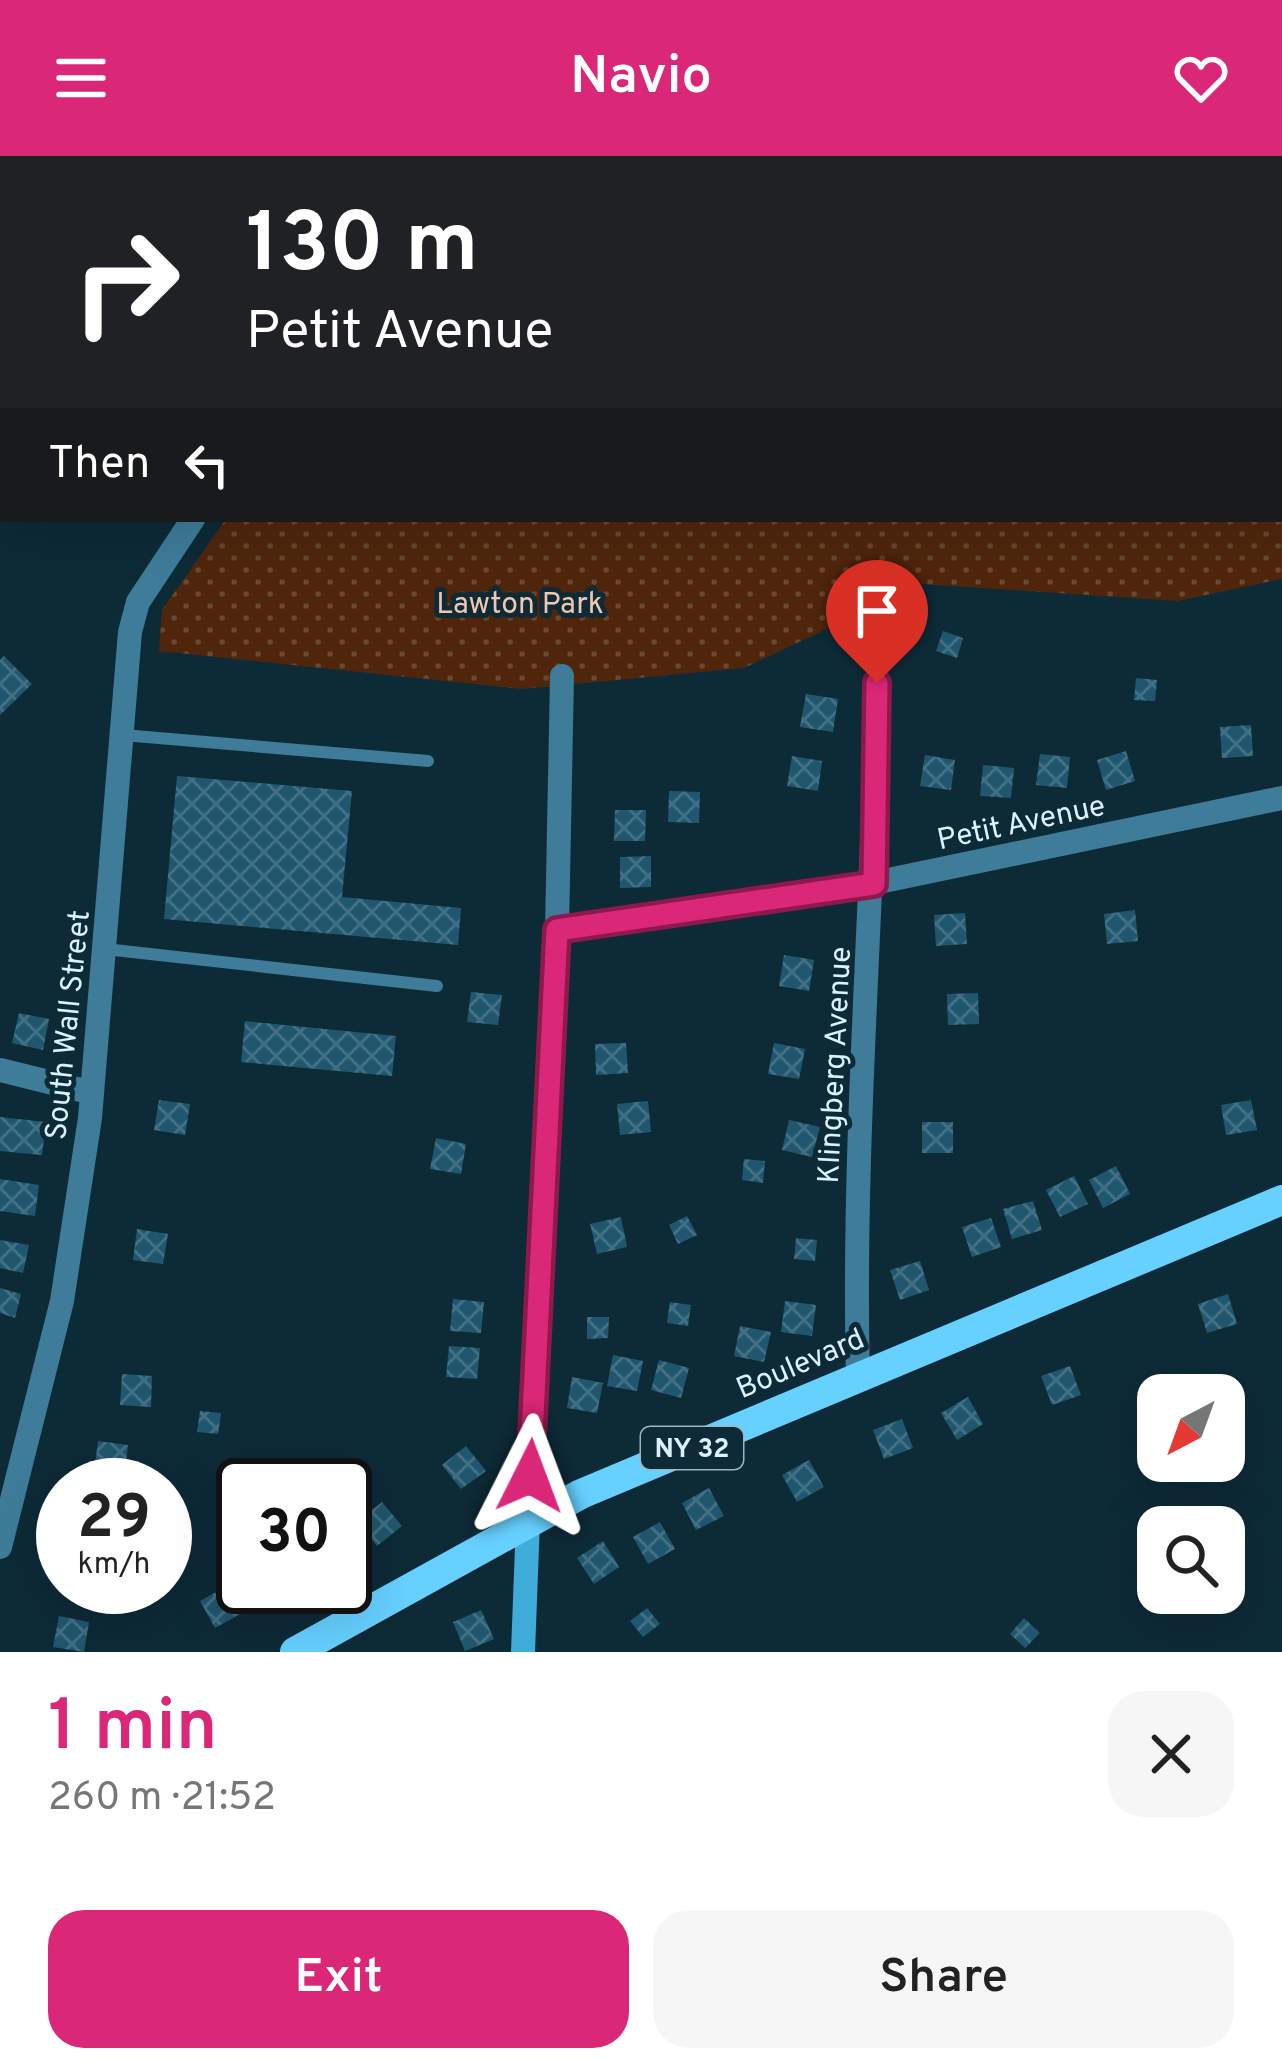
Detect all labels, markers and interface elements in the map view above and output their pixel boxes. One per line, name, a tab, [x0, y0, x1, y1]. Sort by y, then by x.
text: Navio	[570, 44, 712, 113]
icon: menu	[48, 45, 114, 111]
icon: heart	[1168, 45, 1234, 111]
text: 130 m	[246, 195, 478, 301]
icon: right	[48, 204, 204, 360]
text: Petit Avenue	[246, 299, 553, 368]
icon: left	[174, 432, 240, 498]
text: Then	[48, 437, 150, 494]
pin	[826, 560, 928, 683]
icon: arrive	[844, 578, 910, 644]
park label: Lawton Park	[436, 587, 604, 624]
street label: Petit Avenue	[934, 789, 1109, 860]
street label: South Wall Street	[39, 909, 100, 1142]
street label: Klingberg Avenue	[812, 946, 861, 1185]
street label: Boulevard	[731, 1322, 871, 1409]
north arrow	[1137, 1374, 1245, 1482]
map controls	[1137, 1374, 1245, 1614]
position arrow	[467, 1413, 593, 1539]
road number: NY 32	[641, 1427, 743, 1469]
speed limit sign: 30	[216, 1458, 372, 1614]
text: 29	[77, 1483, 151, 1559]
button: search	[1137, 1506, 1245, 1614]
text: km/h	[78, 1547, 150, 1584]
text: 1 min	[48, 1684, 218, 1776]
button: close	[1108, 1691, 1234, 1817]
text: 260 m · 21:52	[48, 1775, 276, 1824]
button: Exit	[48, 1910, 629, 2048]
button: Share	[653, 1910, 1234, 2048]

